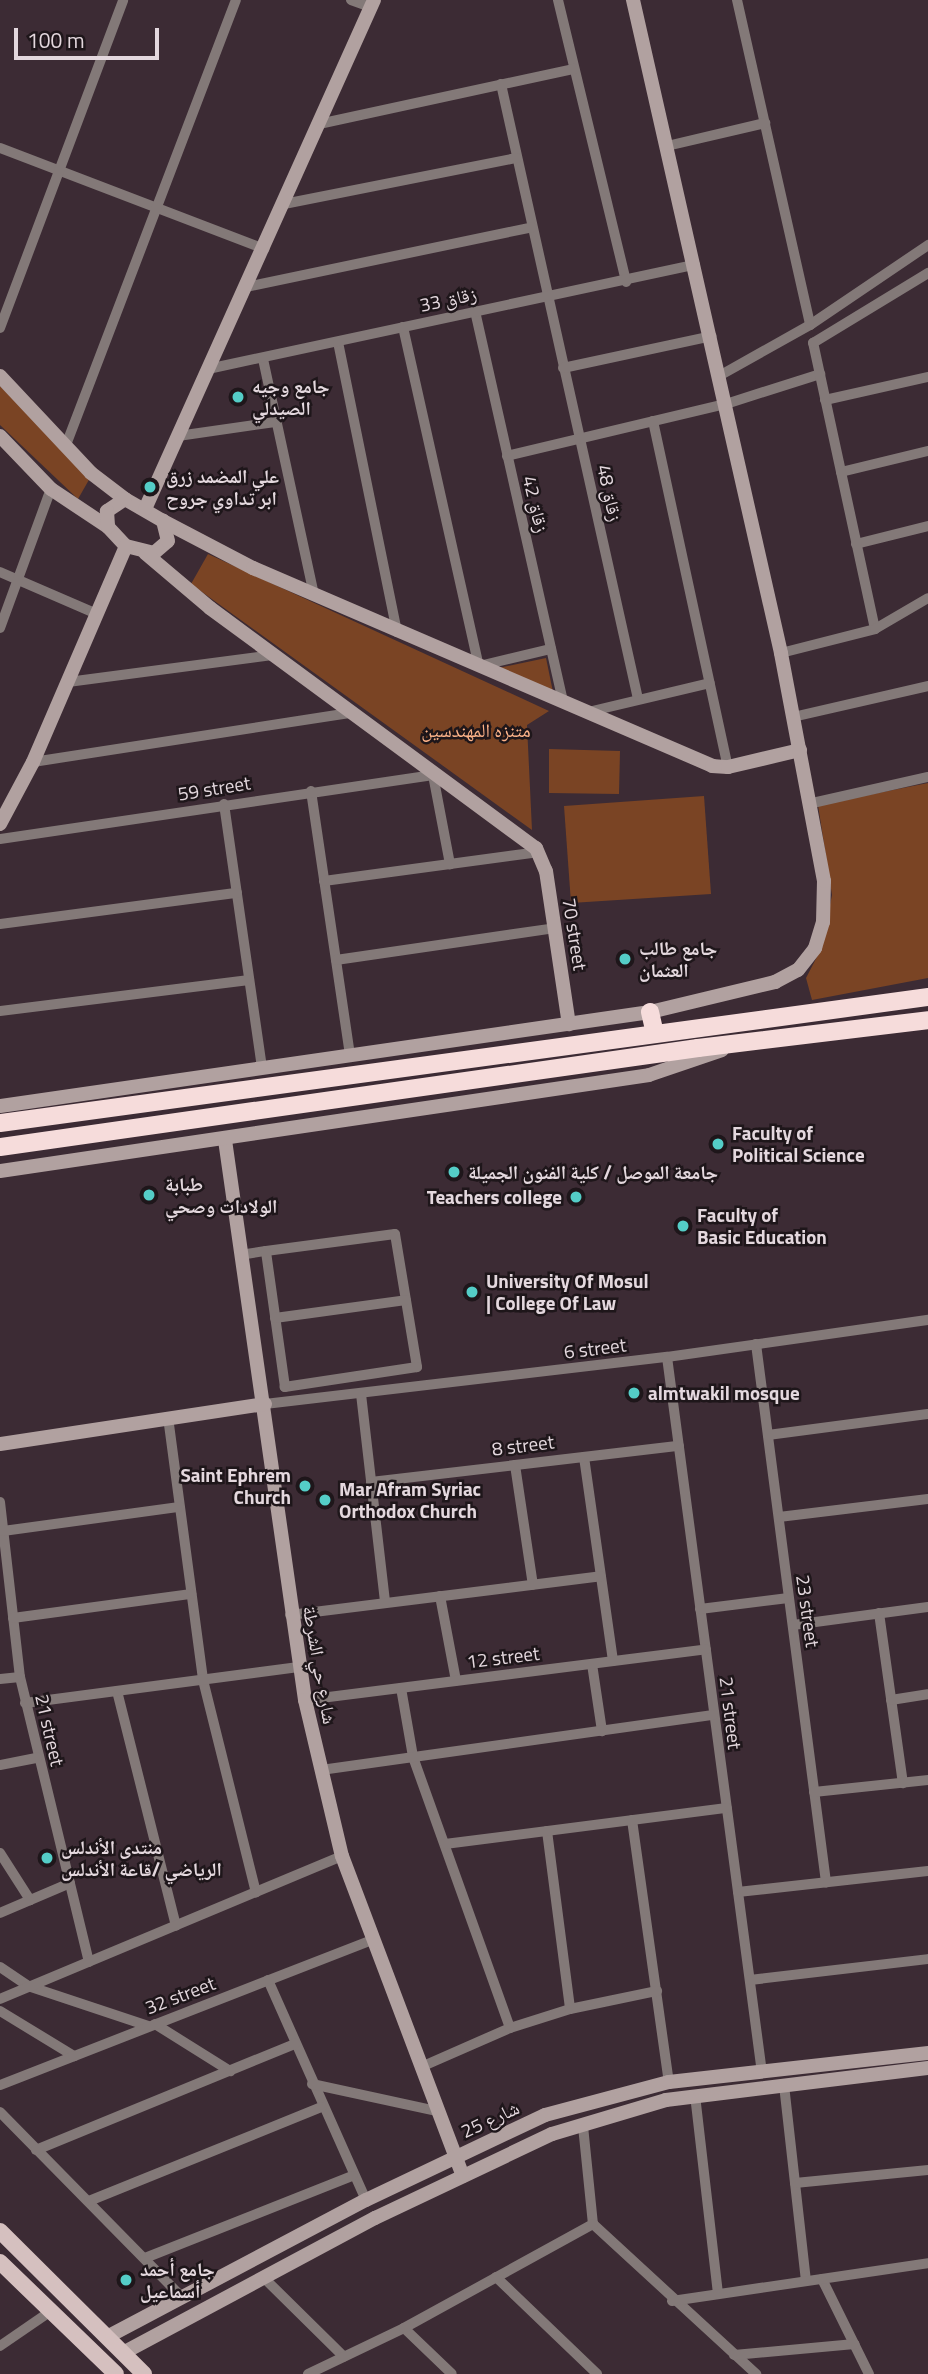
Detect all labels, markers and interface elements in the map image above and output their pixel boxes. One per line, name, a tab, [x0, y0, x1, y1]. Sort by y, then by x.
scale bar	[18, 14, 163, 58]
text: 100 m	[27, 24, 84, 56]
street label: زقاق 33	[417, 282, 479, 316]
place label: جامع وجيه الصيدلي	[252, 375, 330, 419]
marker: جامع وجيه الصيدلي	[230, 389, 246, 405]
street label: زقاق 48	[593, 462, 627, 524]
place label: علي المضمد زرق ابر تداوي جروح	[166, 465, 279, 509]
street label: زقاق 42	[518, 473, 554, 535]
marker: علي المضمد زرق ابر تداوي جروح	[140, 477, 160, 497]
park label: متنزه المهندسين	[421, 719, 531, 741]
street label: 59 street	[176, 771, 252, 805]
street label: 70 street	[558, 896, 592, 972]
place label: جامع طالب العثمان	[639, 937, 717, 981]
marker: جامع طالب العثمان	[617, 951, 633, 967]
place label: Faculty of Political Science	[732, 1122, 865, 1166]
marker: Faculty of Political Science	[710, 1136, 726, 1152]
place label: جامعة الموصل / كلية الفنون الجميلة	[468, 1161, 718, 1183]
marker: جامعة الموصل / كلية الفنون الجميلة	[446, 1164, 462, 1180]
place label: طبابة الولادات وصحي	[165, 1173, 277, 1217]
marker: طبابة الولادات وصحي	[139, 1185, 159, 1205]
place label: Teachers college	[427, 1186, 562, 1208]
marker: Teachers college	[568, 1189, 584, 1205]
place label: Faculty of Basic Education	[697, 1204, 827, 1248]
marker: Faculty of Basic Education	[675, 1218, 691, 1234]
place label: University Of Mosul | College Of Law	[486, 1270, 649, 1314]
marker: University Of Mosul | College Of Law	[464, 1284, 480, 1300]
street label: 6 street	[563, 1333, 627, 1363]
place label: almtwakil mosque	[648, 1382, 800, 1404]
marker: almtwakil mosque	[626, 1385, 642, 1401]
street label: 8 street	[491, 1430, 555, 1460]
place label: Saint Ephrem Church	[180, 1464, 291, 1508]
marker: Saint Ephrem Church	[297, 1478, 313, 1494]
place label: Mar Afram Syriac Orthodox Church	[339, 1478, 481, 1522]
marker: Mar Afram Syriac Orthodox Church	[317, 1492, 333, 1508]
street label: 23 street	[792, 1573, 824, 1649]
street label: شارع حي الشرطة	[298, 1604, 342, 1726]
street label: 12 street	[465, 1641, 541, 1673]
street label: 21 street	[715, 1675, 747, 1751]
street label: 21 street	[31, 1692, 69, 1768]
place label: منتدى الأندلس الرياضي /قاعة الأندلس	[61, 1836, 222, 1880]
marker: منتدى الأندلس الرياضي /قاعة الأندلس	[39, 1850, 55, 1866]
street label: 32 street	[142, 1971, 218, 2019]
street label: شارع 25	[457, 2096, 523, 2142]
place label: جامع أحمد أسماعيل	[140, 2258, 215, 2302]
marker: جامع أحمد أسماعيل	[118, 2272, 134, 2288]

